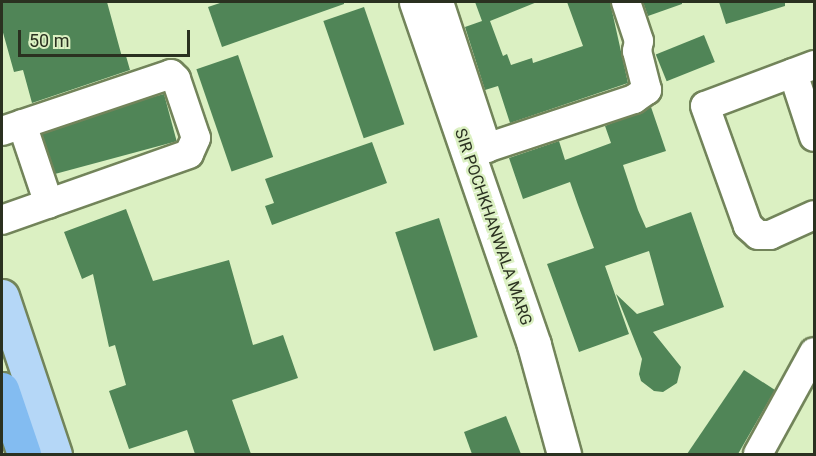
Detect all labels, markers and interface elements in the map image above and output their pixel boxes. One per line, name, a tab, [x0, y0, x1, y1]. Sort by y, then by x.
scale bar	[21, 18, 194, 56]
text: 50 m	[29, 30, 69, 51]
street label: SIR POCHKHANWALA MARG	[450, 126, 536, 328]

